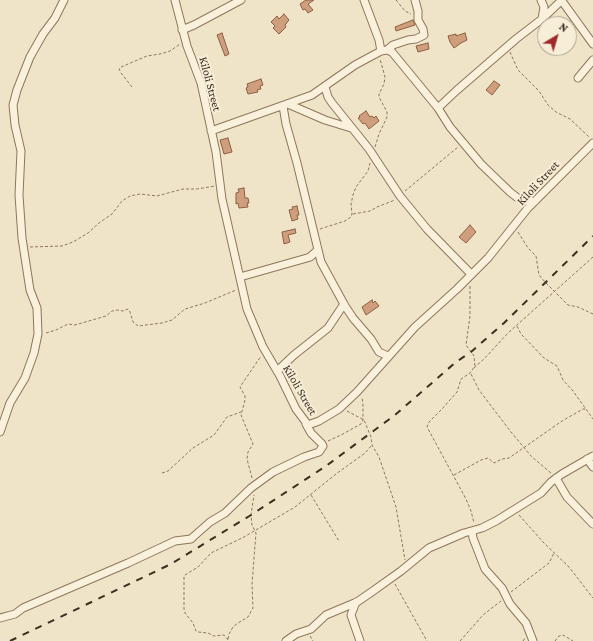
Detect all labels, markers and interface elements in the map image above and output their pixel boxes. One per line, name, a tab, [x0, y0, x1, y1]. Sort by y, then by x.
north arrow	[537, 16, 577, 56]
text: N	[557, 20, 570, 34]
street label: Kiloli Street	[196, 55, 224, 113]
street label: Kiloli Street	[514, 158, 562, 208]
street label: Kiloli Street	[280, 362, 320, 418]

